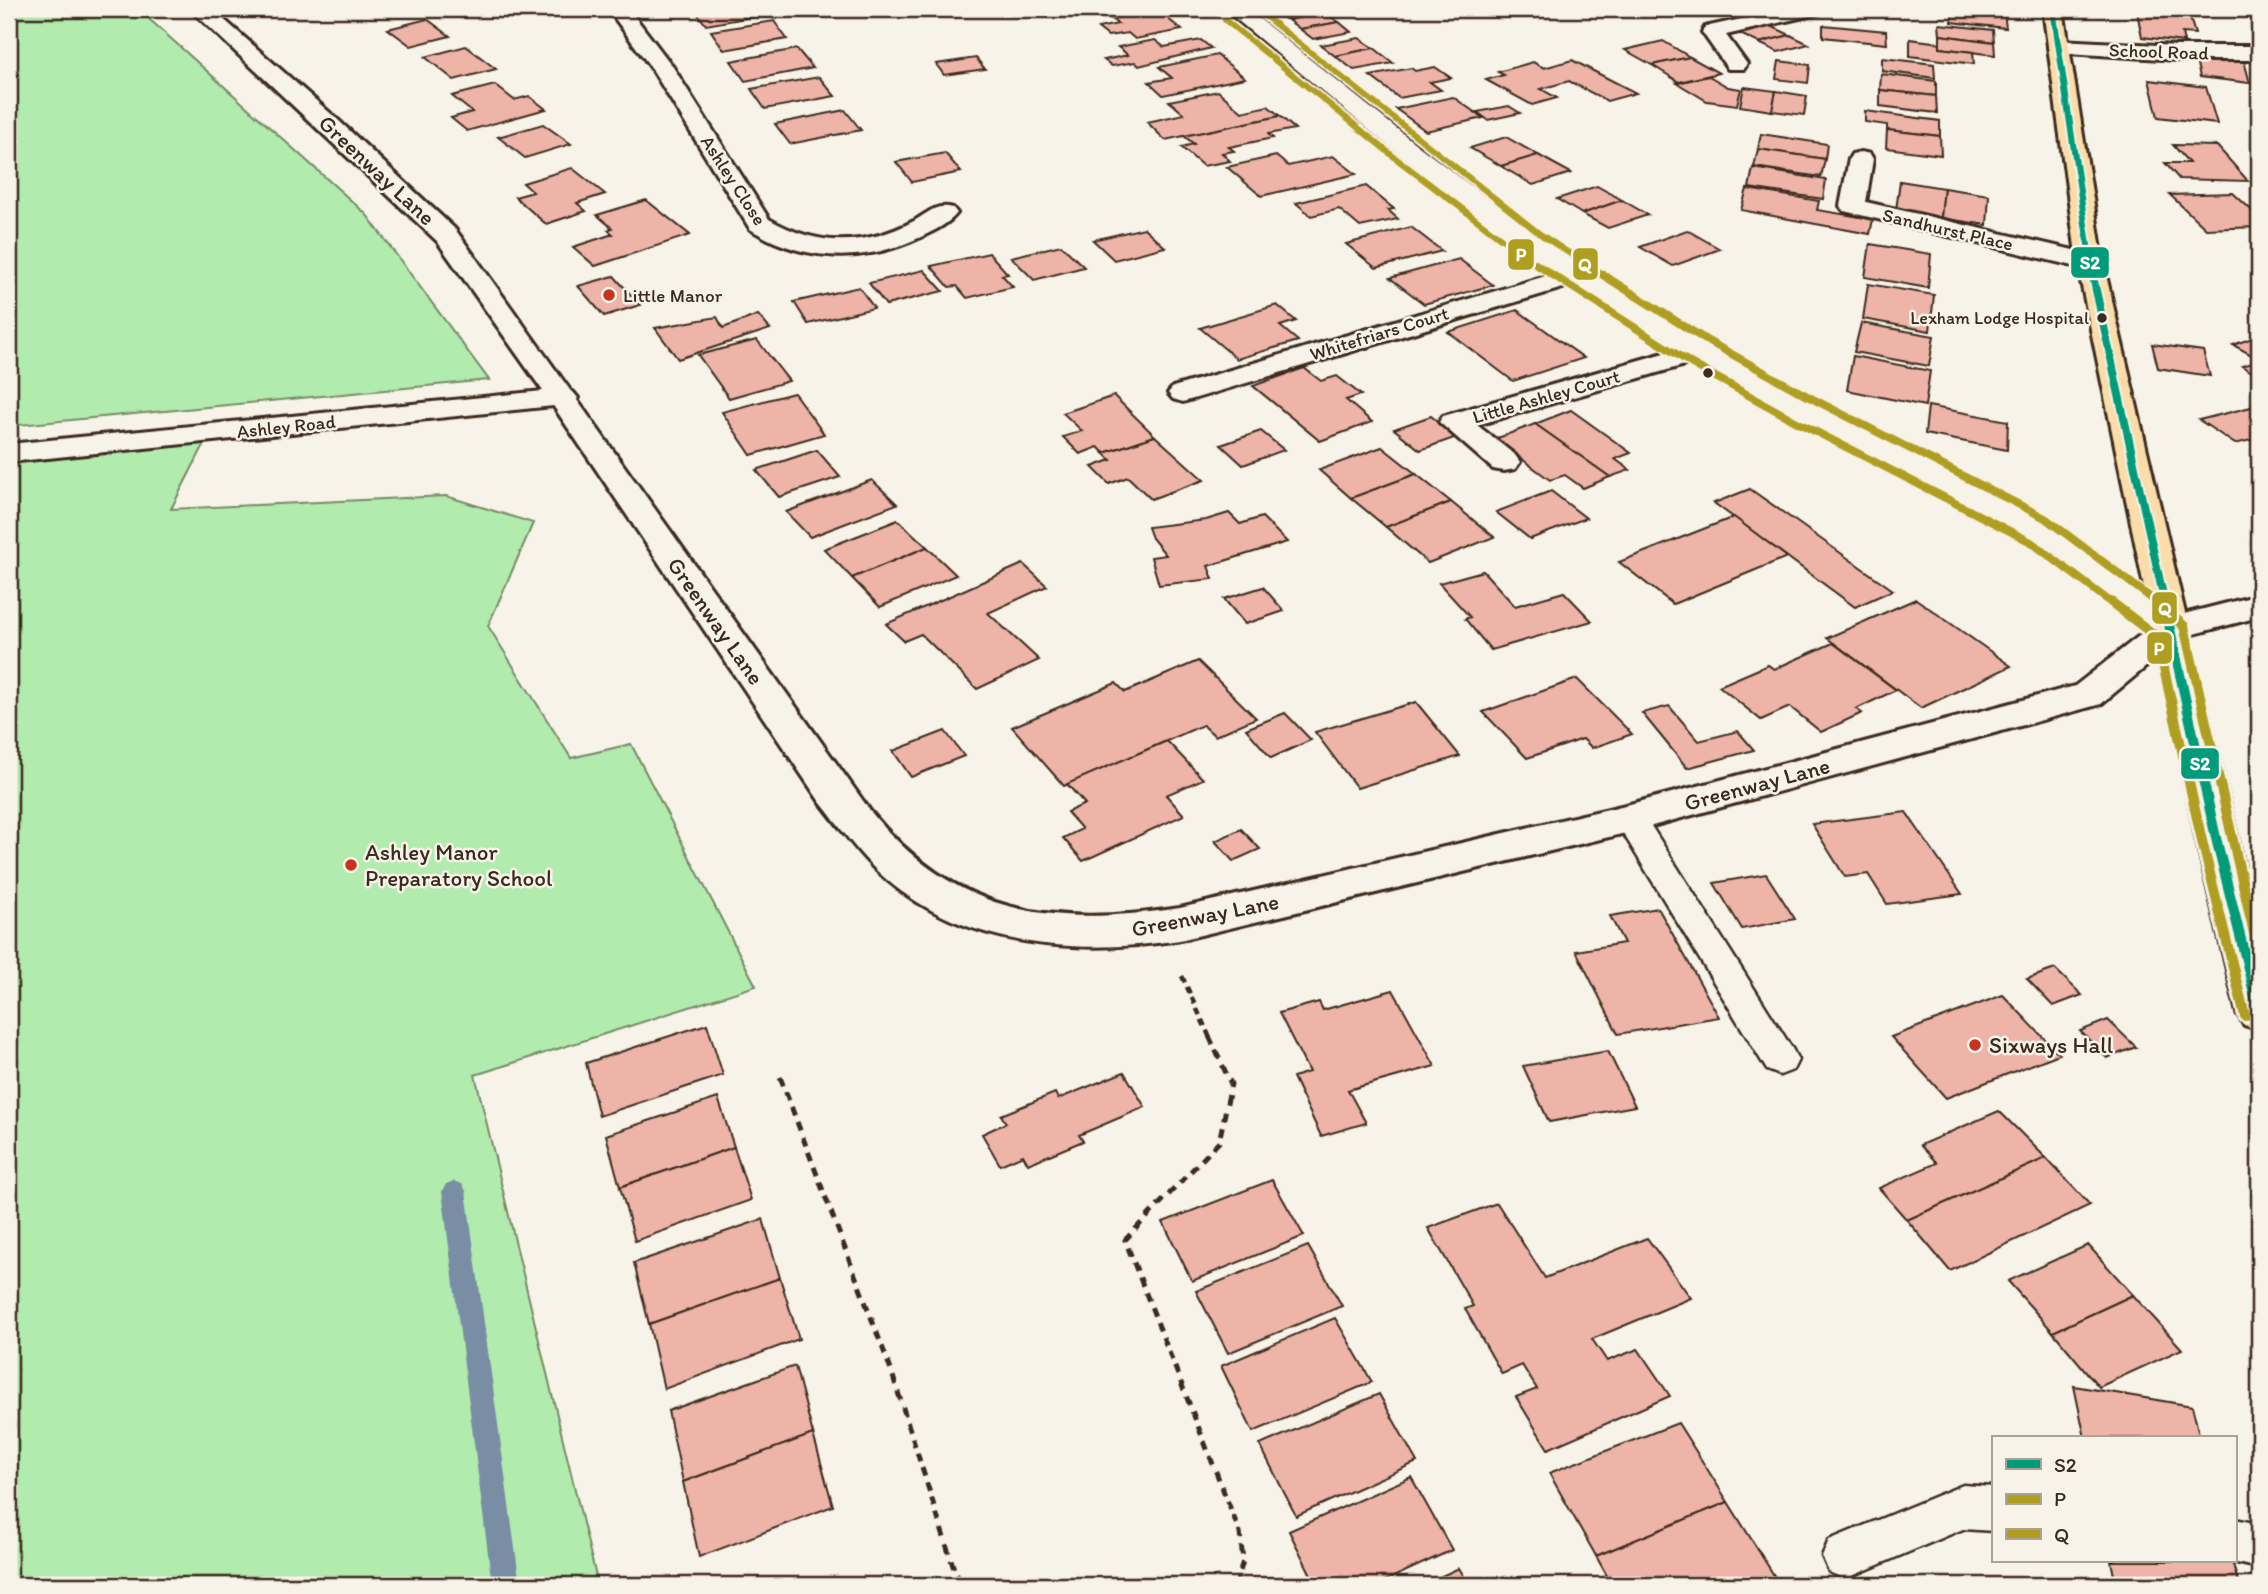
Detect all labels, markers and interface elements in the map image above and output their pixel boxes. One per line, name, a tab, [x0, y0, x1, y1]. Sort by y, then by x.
street label: School Road	[2109, 38, 2210, 65]
street label: Greenway Lane	[313, 109, 441, 231]
street label: Ashley Close	[696, 131, 771, 230]
street label: Sandhurst Place	[1880, 203, 2015, 256]
line badge: P	[1507, 238, 1535, 271]
text: P	[1516, 243, 1527, 266]
line badge: S2	[2070, 246, 2110, 279]
line badge: Q	[1572, 247, 1599, 281]
text: S2	[2080, 251, 2100, 274]
text: Q	[1578, 253, 1592, 276]
place label: Little Manor	[623, 284, 723, 307]
marker: Little Manor	[601, 287, 617, 303]
street label: Whitefriars Court	[1307, 301, 1451, 366]
place label: Lexham Lodge Hospital	[1910, 307, 2089, 329]
marker: Lexham Lodge Hospital	[2095, 311, 2109, 325]
street label: Little Ashley Court	[1470, 364, 1622, 429]
unlabelled marker	[1701, 366, 1715, 380]
street label: Ashley Road	[236, 410, 337, 443]
street label: Greenway Lane	[662, 552, 770, 690]
line badge: Q	[2151, 591, 2178, 625]
text: Q	[2158, 597, 2172, 620]
line badge: P	[2146, 631, 2173, 665]
text: P	[2154, 637, 2165, 660]
line badge: S2	[2180, 747, 2220, 780]
street label: Greenway Lane	[1681, 751, 1833, 817]
text: S2	[2190, 752, 2210, 775]
place label: Ashley Manor Preparatory School	[365, 838, 553, 892]
marker: Ashley Manor Preparatory School	[343, 857, 359, 873]
street label: Greenway Lane	[1129, 887, 1281, 943]
place label: Sixways Hall	[1989, 1031, 2114, 1059]
marker: Sixways Hall	[1967, 1037, 1983, 1053]
legend	[1992, 1436, 2236, 1562]
text: S2	[2054, 1452, 2077, 1477]
text: P	[2054, 1486, 2066, 1511]
text: Q	[2054, 1522, 2069, 1547]

